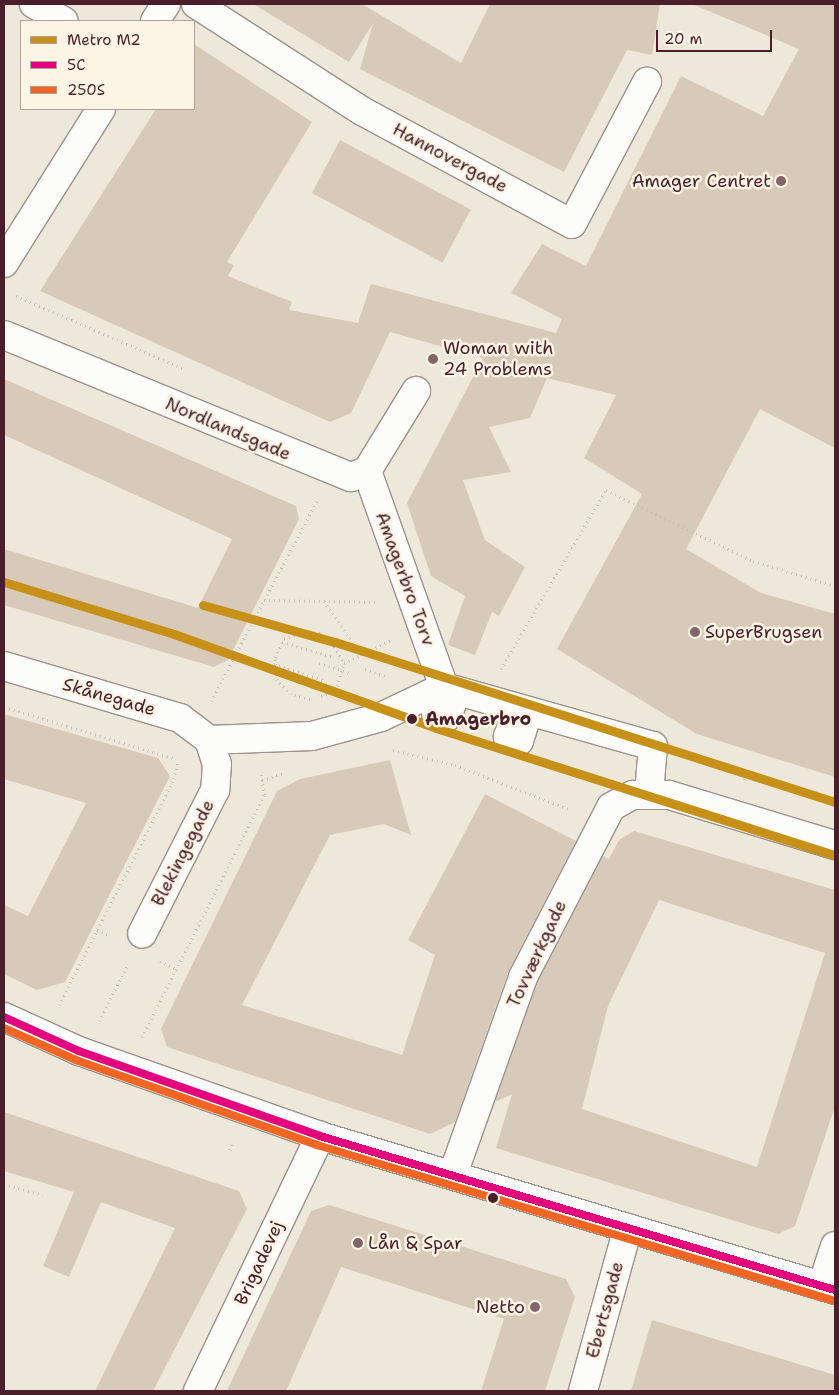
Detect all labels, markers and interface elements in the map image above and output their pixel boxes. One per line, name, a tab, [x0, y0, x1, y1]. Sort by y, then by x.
legend	[20, 20, 195, 110]
scale bar	[659, 20, 775, 52]
text: 20 m	[664, 29, 703, 49]
text: Metro M2	[67, 30, 141, 50]
text: 5C	[67, 55, 85, 75]
text: 250S	[67, 80, 105, 100]
street label: Hannovergade	[389, 119, 511, 197]
place label: Amager Centret	[632, 170, 771, 192]
marker: Amager Centret	[775, 175, 787, 187]
place label: Woman with 24 Problems	[443, 338, 554, 380]
marker: Woman with 24 Problems	[427, 353, 439, 365]
street label: Nordlandsgade	[162, 393, 294, 465]
street label: Amagerbro Torv	[371, 509, 439, 649]
place label: SuperBrugsen	[705, 621, 822, 643]
marker: SuperBrugsen	[689, 626, 701, 638]
street label: Skånegade	[60, 673, 158, 721]
place label: Amagerbro	[425, 708, 531, 730]
marker: Amagerbro	[403, 710, 421, 728]
street label: Blekingegade	[147, 796, 219, 910]
street label: Tovværkgade	[503, 897, 571, 1011]
unlabelled marker	[488, 1193, 498, 1203]
street label: Brigadevej	[230, 1217, 288, 1309]
place label: Lån & Spar	[368, 1232, 463, 1254]
marker: Lån & Spar	[352, 1237, 364, 1249]
street label: Ebertsgade	[582, 1259, 628, 1361]
place label: Netto	[476, 1296, 525, 1318]
marker: Netto	[529, 1301, 541, 1313]

